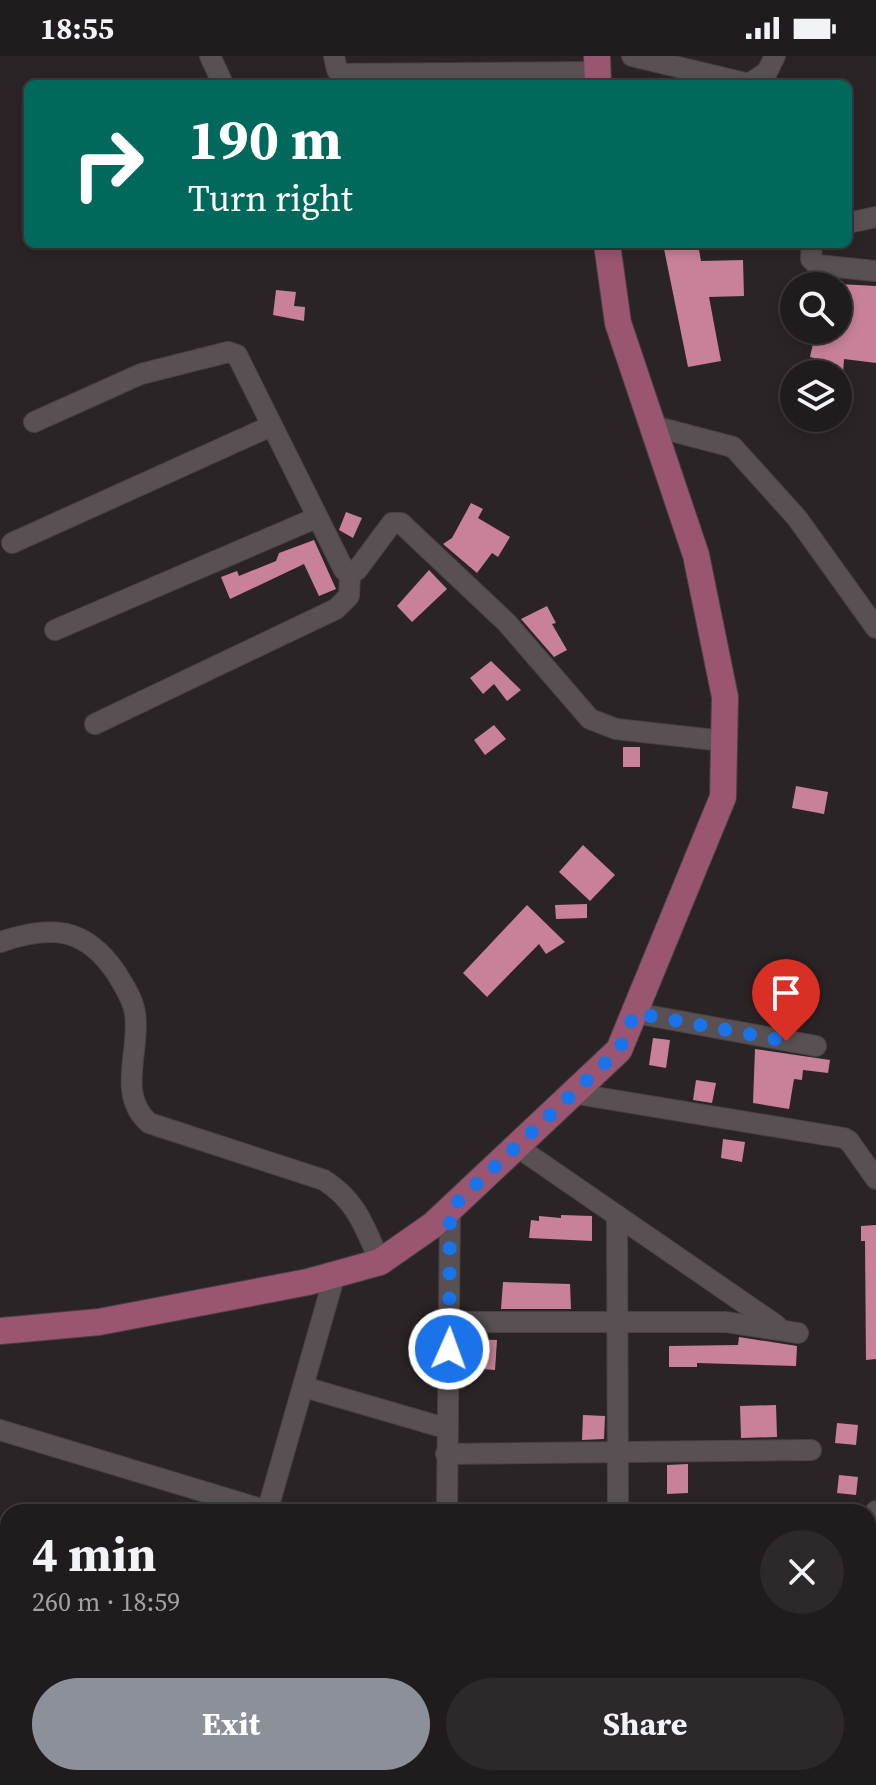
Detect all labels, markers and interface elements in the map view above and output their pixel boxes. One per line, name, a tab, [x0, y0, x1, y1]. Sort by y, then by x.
text: 18:55	[40, 8, 114, 49]
text: 190 m	[188, 101, 342, 178]
icon: right	[56, 112, 160, 216]
text: Turn right	[188, 174, 353, 223]
map controls	[780, 272, 852, 432]
button: search	[780, 272, 852, 344]
button: layers	[780, 360, 852, 432]
pin	[752, 959, 820, 1041]
icon: arrive	[764, 971, 808, 1015]
position arrow	[407, 1307, 491, 1391]
text: 4 min	[32, 1521, 157, 1587]
button: close	[760, 1530, 844, 1614]
text: 260 m · 18:59	[32, 1584, 180, 1620]
button: Exit	[32, 1678, 430, 1770]
button: Share	[446, 1678, 844, 1770]

